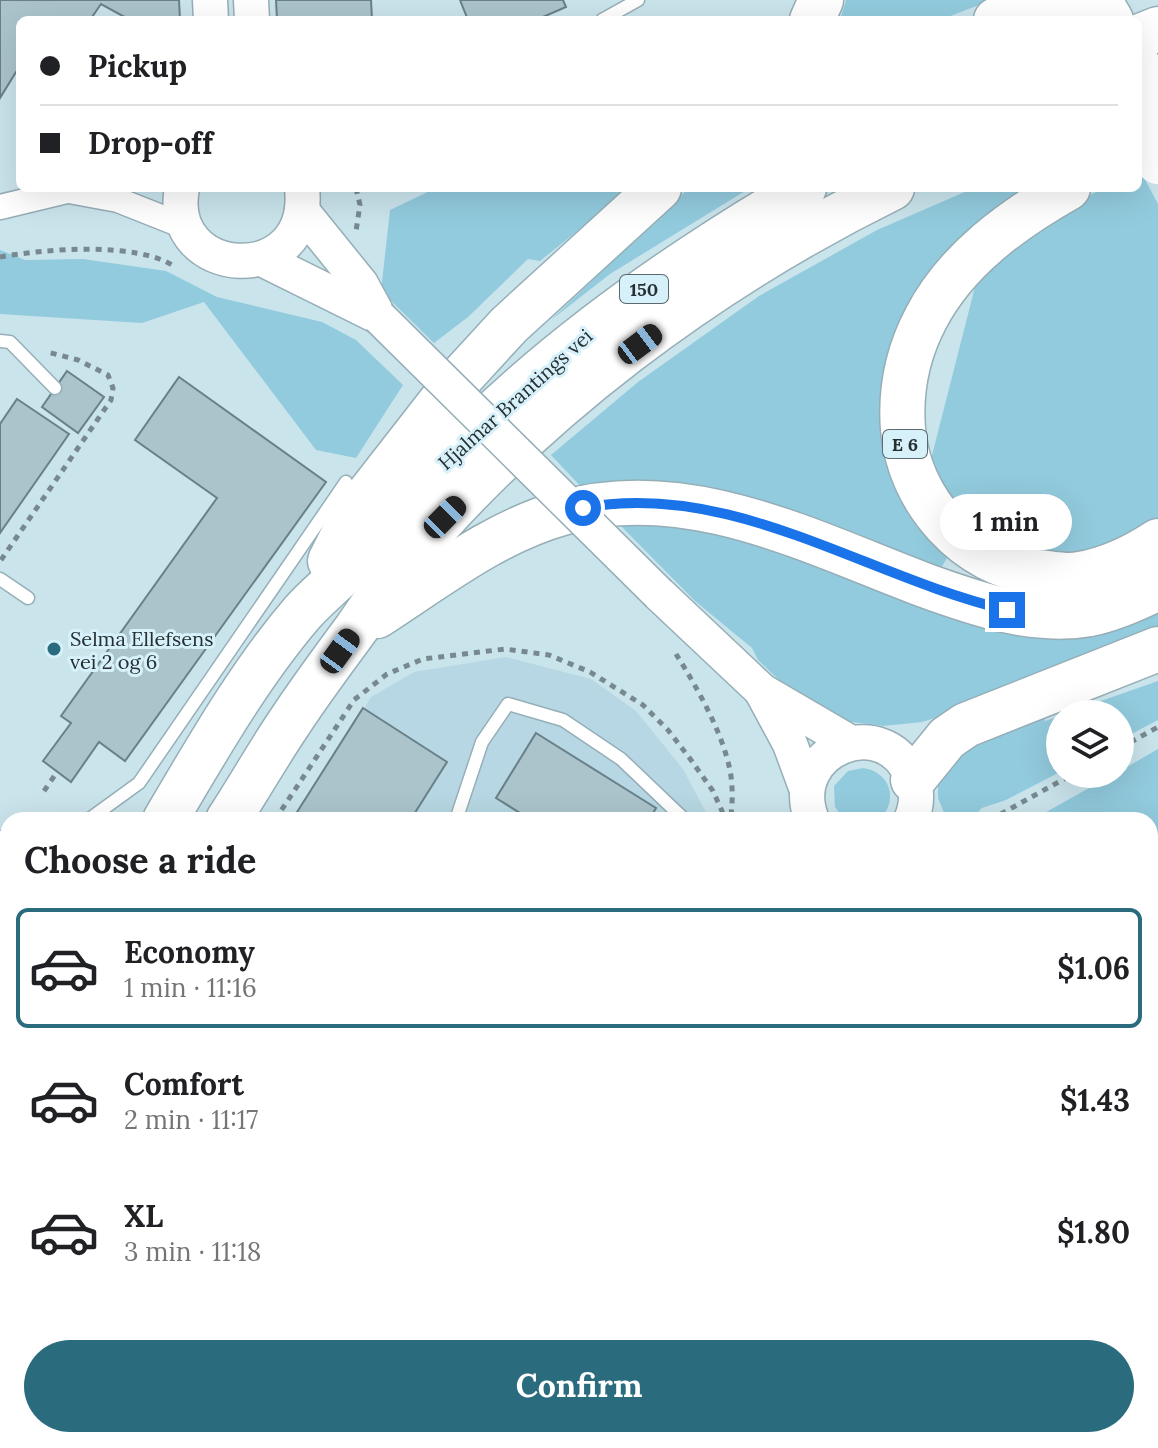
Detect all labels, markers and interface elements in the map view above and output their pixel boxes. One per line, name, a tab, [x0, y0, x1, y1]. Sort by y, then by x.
text: Pickup	[88, 47, 187, 85]
text: Drop-off	[88, 124, 213, 162]
road number: 150	[620, 275, 668, 303]
car	[614, 320, 666, 368]
street label: Hjalmar Brantings vei	[433, 323, 597, 475]
road number: E 6	[883, 430, 927, 458]
route start	[565, 490, 601, 526]
car	[420, 492, 470, 542]
callout: 1 min	[941, 494, 1073, 550]
text: 1 min	[973, 505, 1039, 538]
route end	[989, 592, 1025, 628]
car	[316, 625, 364, 677]
place label: Selma Ellefsens vei 2 og 6	[70, 626, 214, 674]
marker: Selma Ellefsens vei 2 og 6	[45, 640, 63, 658]
map controls	[1046, 700, 1134, 788]
button: layers	[1046, 700, 1134, 788]
text: Choose a ride	[24, 837, 256, 883]
icon: car	[28, 932, 100, 1004]
text: Economy	[124, 933, 255, 971]
text: $1.06	[1057, 949, 1130, 987]
text: 1 min · 11:16	[124, 971, 257, 1004]
icon: car	[28, 1064, 100, 1136]
text: Comfort	[124, 1065, 244, 1103]
text: $1.43	[1060, 1081, 1130, 1119]
text: 2 min · 11:17	[124, 1103, 258, 1136]
icon: car	[28, 1196, 100, 1268]
text: XL	[124, 1197, 163, 1235]
text: $1.80	[1057, 1213, 1130, 1251]
text: 3 min · 11:18	[124, 1235, 261, 1268]
button: Confirm	[24, 1340, 1134, 1432]

